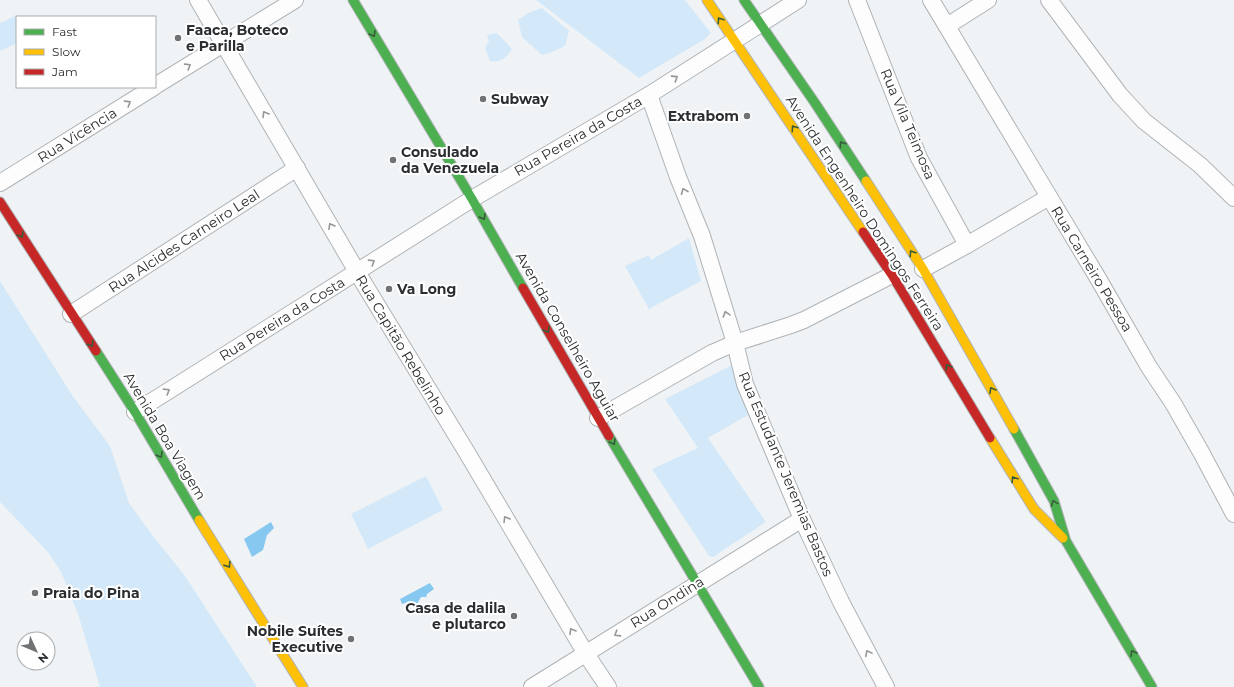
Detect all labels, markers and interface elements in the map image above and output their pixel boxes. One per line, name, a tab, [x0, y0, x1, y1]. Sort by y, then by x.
legend	[16, 16, 156, 88]
one-way arrow	[718, 17, 725, 24]
place label: Faaca, Boteco e Parilla	[186, 21, 289, 55]
text: Fast	[52, 24, 77, 39]
one-way arrow	[368, 30, 376, 37]
marker: Faaca, Boteco e Parilla	[173, 33, 183, 43]
text: Slow	[52, 44, 81, 59]
one-way arrow	[184, 63, 191, 70]
text: Jam	[51, 64, 78, 79]
street label: Rua Vila Teimosa	[877, 66, 939, 182]
one-way arrow	[671, 75, 678, 83]
place label: Subway	[491, 90, 549, 108]
street label: Rua Pereira da Costa	[511, 92, 645, 180]
street label: Avenida Engenheiro Domingos Ferreira	[782, 92, 948, 334]
marker: Subway	[478, 94, 488, 104]
one-way arrow	[124, 100, 131, 108]
street label: Rua Vicência	[34, 103, 120, 167]
place label: Extrabom	[668, 107, 739, 125]
one-way arrow	[263, 111, 270, 118]
marker: Extrabom	[742, 111, 752, 121]
one-way arrow	[791, 125, 799, 132]
one-way arrow	[839, 141, 847, 148]
place label: Consulado da Venezuela	[401, 143, 499, 177]
marker: Consulado da Venezuela	[388, 155, 398, 165]
street label: Rua Alcides Carneiro Leal	[105, 185, 263, 297]
one-way arrow	[681, 188, 689, 196]
street label: Rua Carneiro Pessoa	[1047, 203, 1137, 335]
one-way arrow	[478, 213, 485, 220]
one-way arrow	[328, 223, 335, 230]
one-way arrow	[16, 231, 24, 238]
street label: Avenida Conselheiro Aguiar	[512, 249, 624, 426]
one-way arrow	[910, 250, 917, 257]
one-way arrow	[368, 260, 375, 267]
street label: Rua Capitão Rebelinho	[352, 272, 450, 419]
street label: Rua Pereira da Costa	[216, 273, 348, 365]
place label: Va Long	[396, 280, 456, 298]
marker: Va Long	[384, 284, 394, 294]
one-way arrow	[722, 311, 731, 318]
one-way arrow	[543, 326, 550, 333]
one-way arrow	[86, 340, 93, 347]
one-way arrow	[945, 364, 952, 371]
street label: Avenida Boa Viagem	[120, 369, 210, 503]
street label: Rua Estudante Jeremias Bastos	[735, 369, 837, 579]
one-way arrow	[989, 387, 996, 394]
one-way arrow	[163, 388, 170, 395]
one-way arrow	[608, 438, 615, 445]
one-way arrow	[156, 451, 163, 458]
one-way arrow	[1012, 476, 1019, 483]
one-way arrow	[1051, 500, 1059, 507]
one-way arrow	[503, 516, 510, 523]
one-way arrow	[224, 561, 231, 568]
street label: Rua Ondina	[627, 572, 707, 632]
place label: Praia do Pina	[43, 584, 140, 602]
marker: Praia do Pina	[30, 588, 40, 598]
place label: Casa de dalila e plutarco	[405, 599, 506, 633]
marker: Casa de dalila e plutarco	[509, 611, 519, 621]
place label: Nobile Suítes Executive	[247, 622, 344, 656]
one-way arrow	[569, 628, 577, 635]
one-way arrow	[614, 629, 621, 637]
north arrow	[16, 631, 56, 671]
marker: Nobile Suítes Executive	[346, 634, 356, 644]
one-way arrow	[865, 649, 873, 657]
text: N	[35, 650, 51, 666]
one-way arrow	[1130, 650, 1137, 657]

